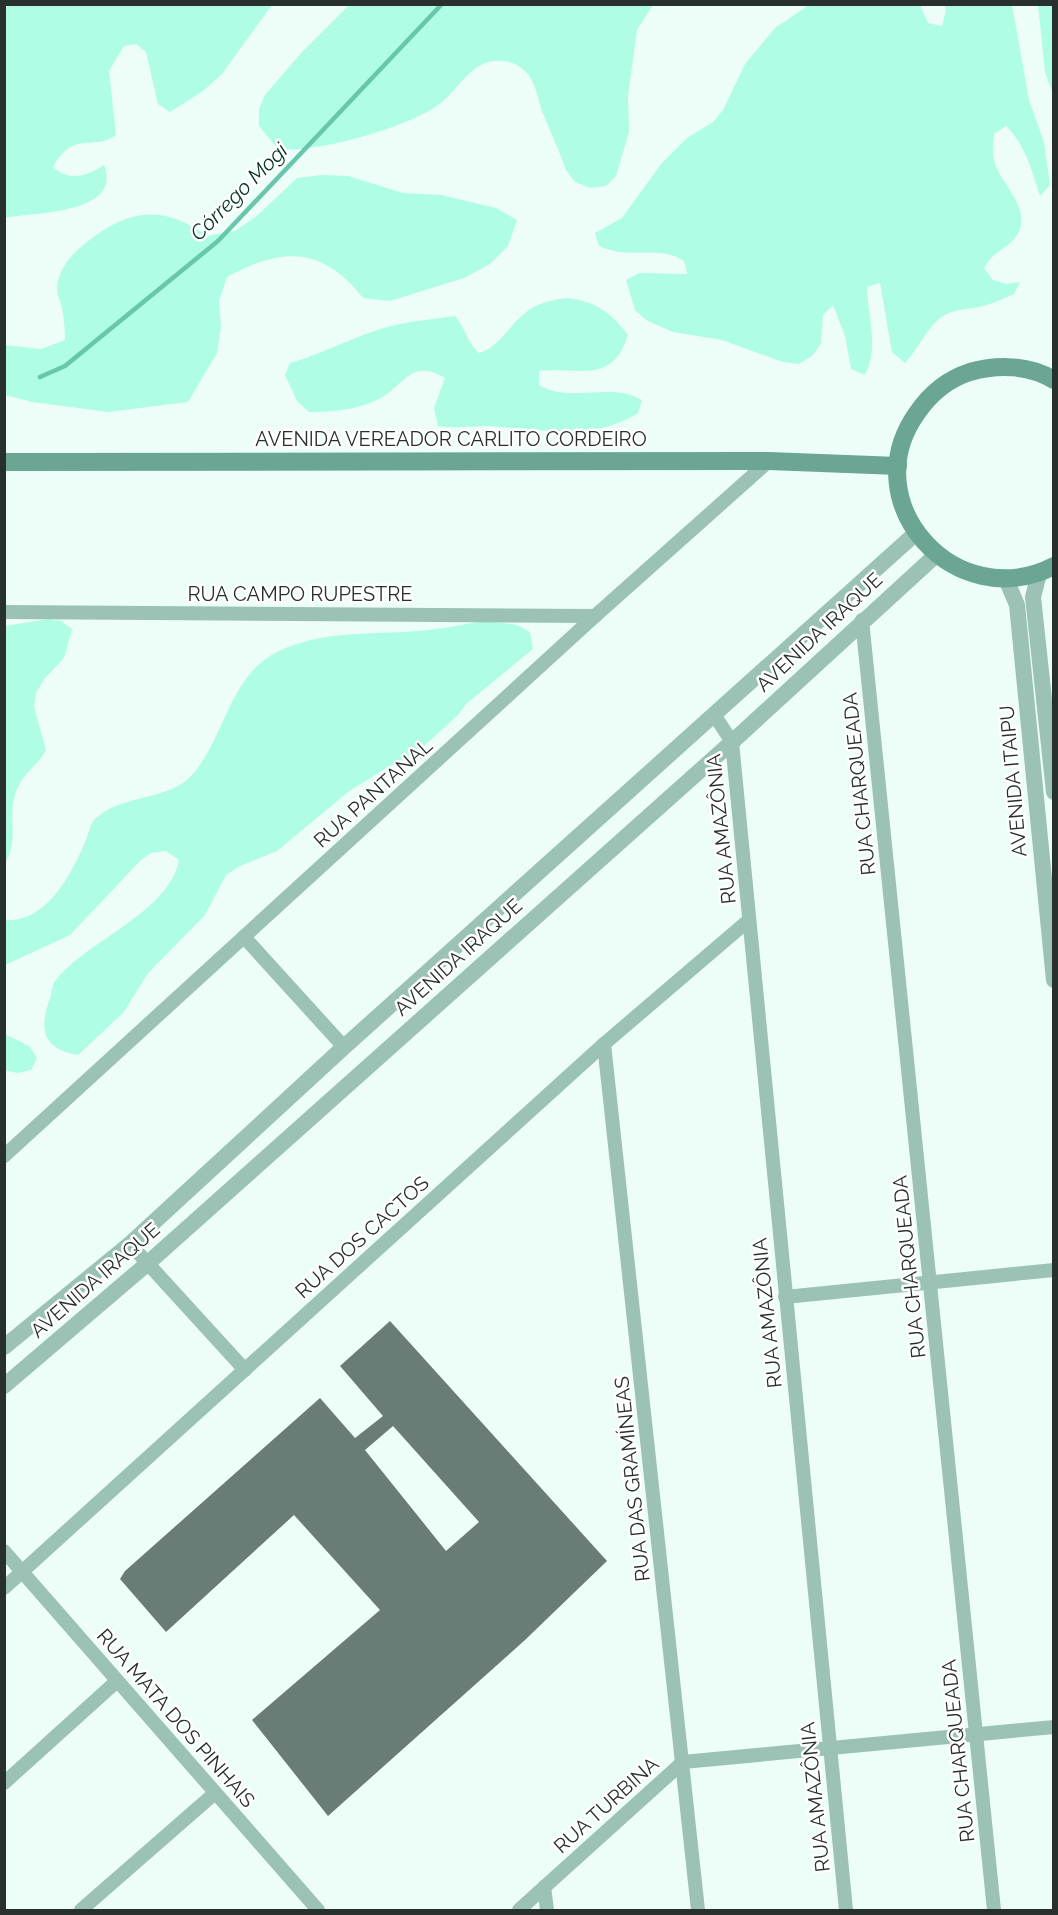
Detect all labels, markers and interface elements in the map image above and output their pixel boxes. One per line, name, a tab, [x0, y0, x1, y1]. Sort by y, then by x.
water label: Córrego Mogi	[185, 137, 293, 245]
street label: AVENIDA VEREADOR CARLITO CORDEIRO	[255, 427, 647, 451]
street label: AVENIDA IRAQUE	[751, 567, 887, 697]
street label: RUA CAMPO RUPESTRE	[188, 582, 412, 606]
street label: RUA CHARQUEADA	[837, 691, 881, 877]
street label: AVENIDA ITAIPU	[994, 704, 1032, 858]
street label: RUA PANTANAL	[309, 733, 437, 852]
street label: RUA AMAZÔNIA	[701, 752, 741, 905]
street label: AVENIDA IRAQUE	[389, 893, 527, 1021]
street label: RUA DOS CACTOS	[290, 1171, 434, 1303]
street label: RUA CHARQUEADA	[887, 1174, 931, 1360]
street label: AVENIDA IRAQUE	[25, 1217, 165, 1343]
street label: RUA AMAZÔNIA	[747, 1236, 787, 1389]
street label: RUA DAS GRAMÍNEAS	[609, 1375, 655, 1583]
street label: RUA MATA DOS PINHAIS	[92, 1624, 260, 1812]
street label: RUA CHARQUEADA	[936, 1658, 980, 1844]
street label: RUA AMAZÔNIA	[795, 1720, 835, 1873]
street label: RUA TURBINA	[549, 1751, 664, 1858]

